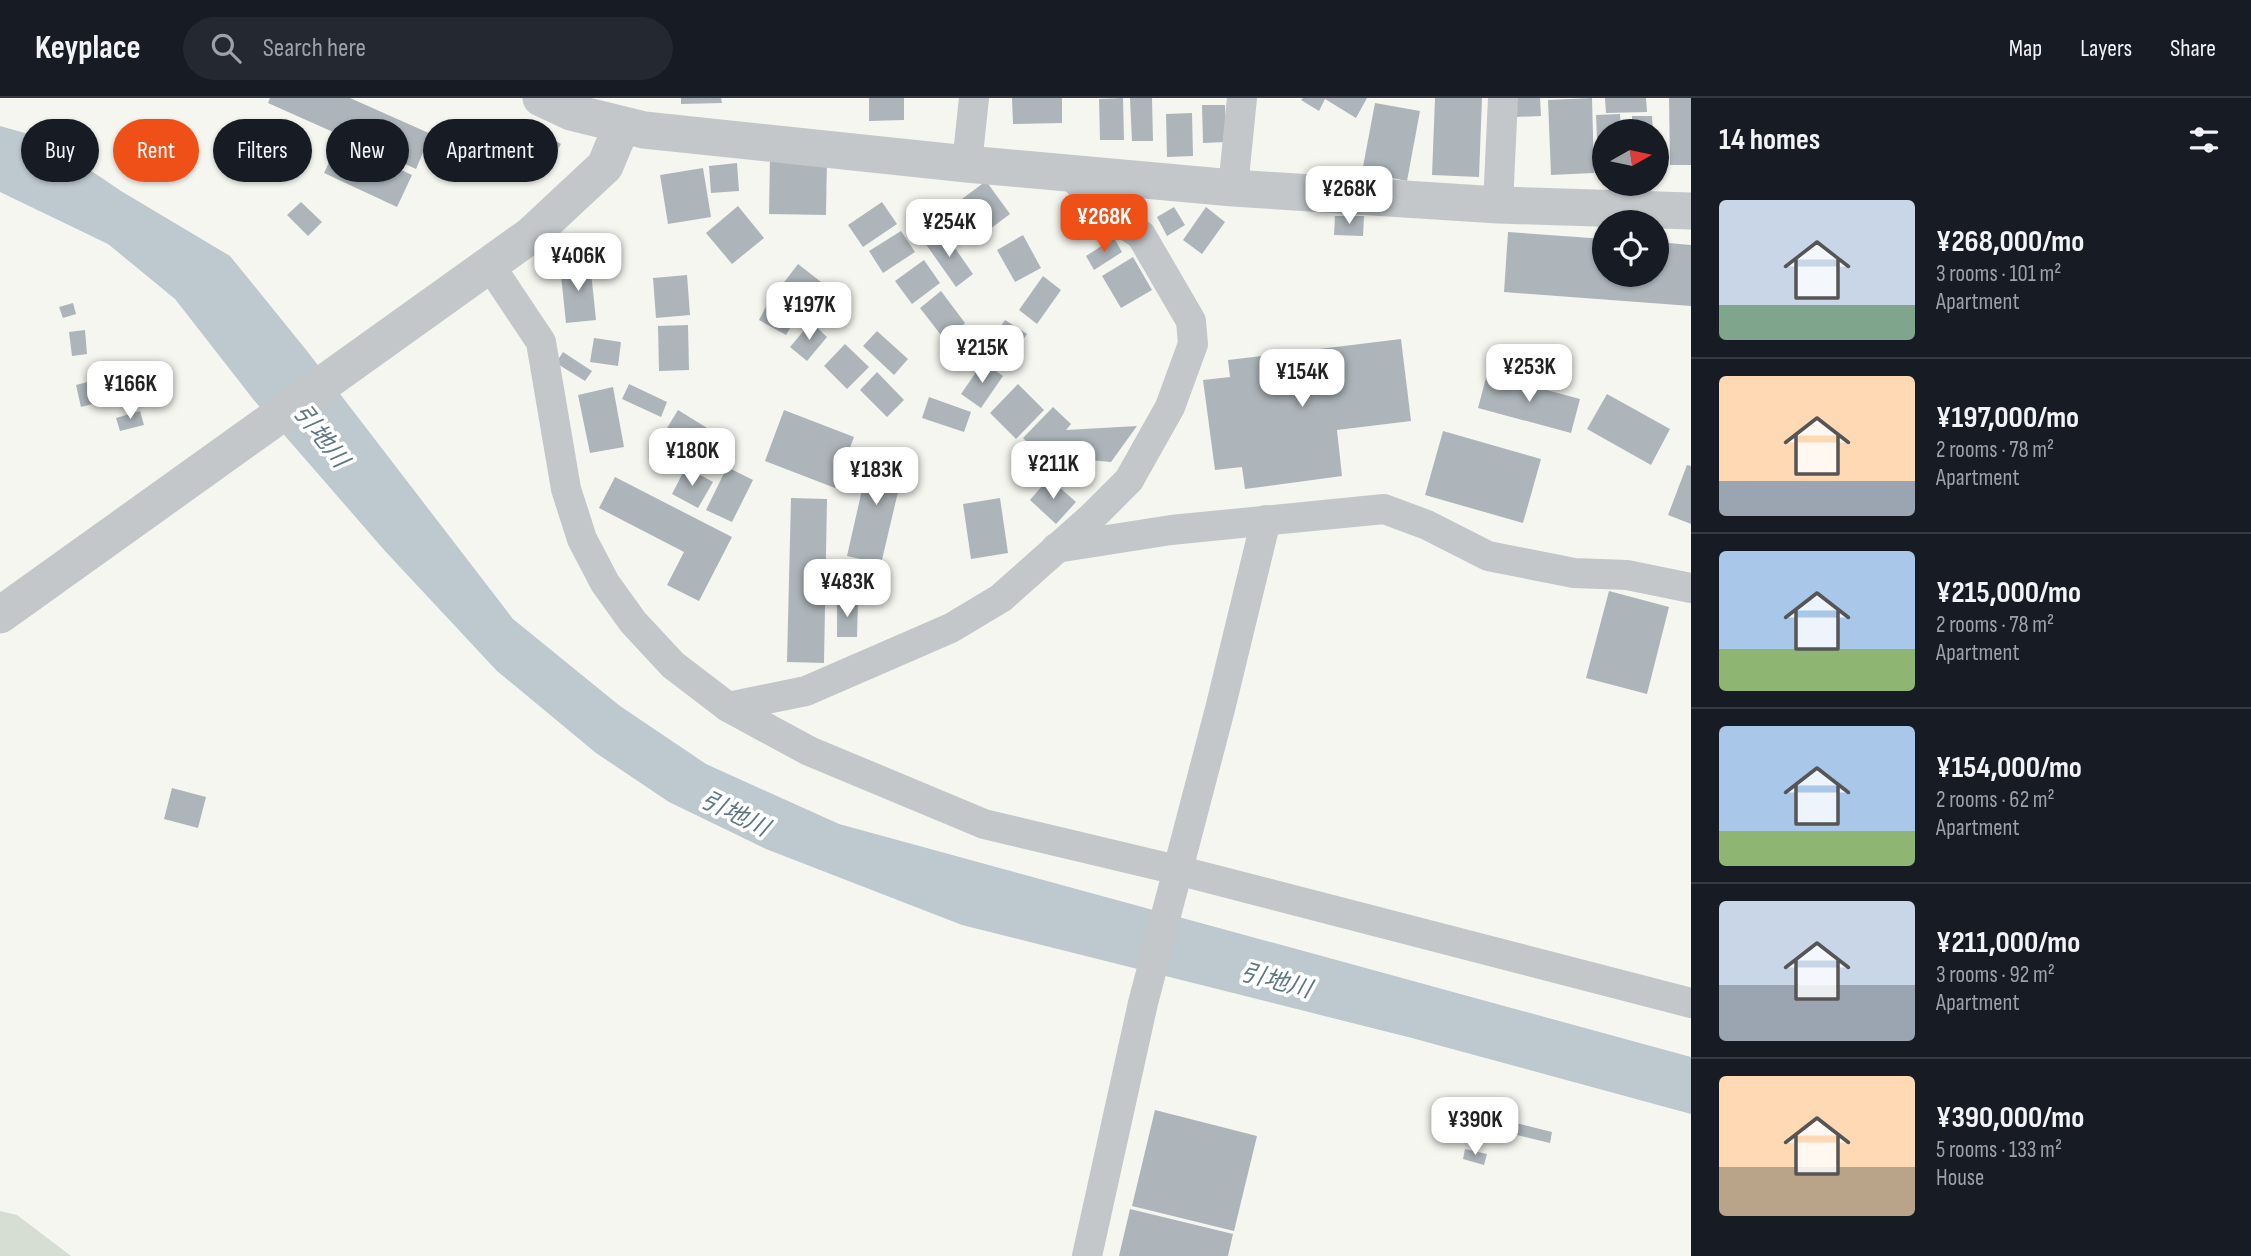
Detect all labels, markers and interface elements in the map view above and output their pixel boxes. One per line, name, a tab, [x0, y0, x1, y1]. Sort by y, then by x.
search box	[183, 17, 673, 80]
text: Keyplace	[35, 28, 141, 68]
icon: search	[207, 29, 245, 67]
text: Search here	[263, 33, 366, 64]
text: Map	[2009, 34, 2042, 63]
text: Layers	[2080, 34, 2132, 63]
text: Share	[2170, 34, 2216, 63]
chip: Buy	[21, 119, 99, 182]
chip: Rent	[113, 119, 199, 182]
chip: Filters	[213, 119, 312, 182]
chip: New	[326, 119, 409, 182]
chip: Apartment	[423, 119, 558, 182]
north arrow	[1592, 119, 1670, 196]
map controls	[1592, 119, 1669, 287]
icon: filters	[2185, 121, 2223, 159]
text: 14 homes	[1719, 122, 1820, 158]
pin: ¥268K	[1300, 166, 1398, 226]
text: ¥268K	[1322, 175, 1376, 203]
pin: ¥268K	[1055, 194, 1153, 254]
pin: ¥254K	[900, 200, 998, 259]
text: ¥268K	[1077, 203, 1131, 231]
text: ¥254K	[922, 208, 976, 236]
button: locate	[1592, 210, 1669, 287]
text: ¥268,000/mo	[1936, 224, 2084, 260]
icon: home	[1775, 228, 1859, 312]
pin: ¥406K	[529, 234, 627, 293]
text: ¥406K	[550, 242, 606, 270]
text: 3 rooms · 101 m²	[1936, 260, 2061, 288]
pin: ¥197K	[760, 282, 858, 342]
text: Apartment	[1936, 288, 2020, 316]
text: ¥197K	[782, 291, 836, 319]
pin: ¥215K	[933, 326, 1031, 385]
text: ¥215K	[956, 334, 1008, 362]
pin: ¥253K	[1480, 344, 1578, 404]
pin: ¥154K	[1253, 350, 1351, 409]
text: ¥253K	[1502, 353, 1556, 381]
text: ¥154K	[1275, 358, 1329, 386]
pin: ¥166K	[81, 362, 179, 421]
text: ¥166K	[103, 370, 157, 398]
water label: 引地川	[287, 399, 356, 476]
text: ¥197,000/mo	[1936, 400, 2079, 436]
icon: home	[1775, 404, 1859, 488]
pin: ¥180K	[643, 428, 741, 488]
text: 2 rooms · 78 m²	[1936, 436, 2054, 464]
text: ¥180K	[665, 437, 719, 465]
pin: ¥211K	[1004, 442, 1102, 501]
pin: ¥183K	[827, 448, 925, 507]
text: ¥211K	[1027, 450, 1079, 478]
text: ¥183K	[849, 456, 903, 484]
text: Apartment	[1936, 464, 2020, 492]
pin: ¥483K	[798, 560, 896, 619]
text: ¥483K	[820, 568, 874, 596]
text: ¥215,000/mo	[1936, 575, 2081, 611]
icon: home	[1775, 579, 1859, 663]
text: 2 rooms · 78 m²	[1936, 611, 2054, 639]
text: Apartment	[1936, 639, 2020, 667]
text: ¥154,000/mo	[1936, 750, 2082, 786]
icon: home	[1775, 754, 1859, 838]
water label: 引地川	[696, 785, 776, 844]
text: 2 rooms · 62 m²	[1936, 786, 2055, 814]
text: Apartment	[1936, 814, 2020, 842]
text: ¥211,000/mo	[1936, 925, 2080, 961]
icon: home	[1775, 929, 1859, 1013]
water label: 引地川	[1237, 958, 1317, 1005]
text: 3 rooms · 92 m²	[1936, 961, 2055, 989]
text: Apartment	[1936, 989, 2020, 1017]
pin: ¥390K	[1426, 1098, 1524, 1157]
text: ¥390,000/mo	[1936, 1100, 2084, 1136]
icon: home	[1775, 1104, 1859, 1188]
text: ¥390K	[1447, 1106, 1503, 1134]
text: 5 rooms · 133 m²	[1936, 1136, 2062, 1164]
text: House	[1936, 1164, 1984, 1192]

